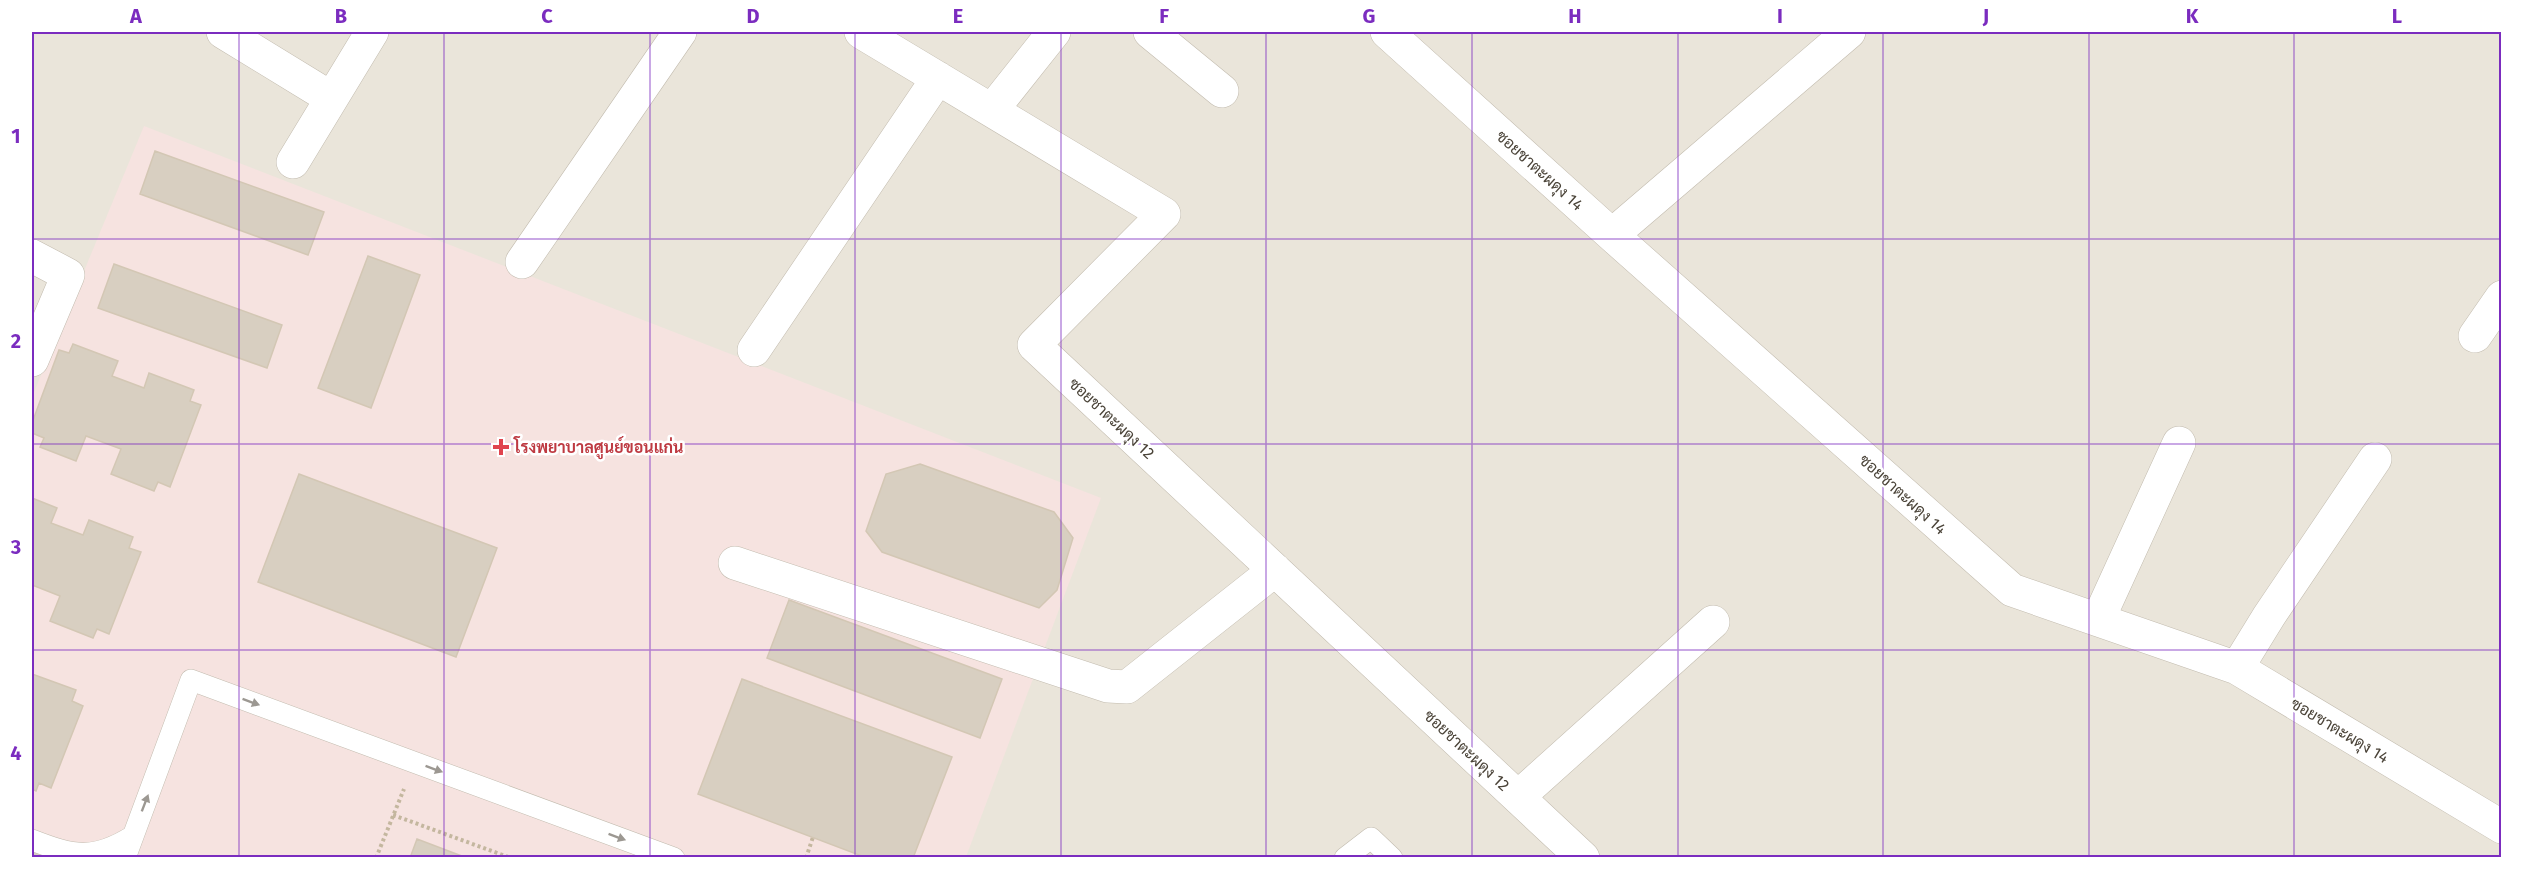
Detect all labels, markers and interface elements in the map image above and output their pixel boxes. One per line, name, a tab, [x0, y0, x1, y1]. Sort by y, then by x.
text: A	[129, 4, 143, 28]
text: B	[335, 4, 347, 28]
text: C	[541, 4, 553, 28]
text: D	[746, 4, 760, 28]
text: E	[953, 4, 963, 28]
text: F	[1159, 4, 1169, 28]
text: G	[1363, 4, 1375, 28]
text: H	[1568, 4, 1582, 28]
text: I	[1777, 4, 1783, 28]
text: J	[1982, 4, 1989, 28]
text: K	[2186, 4, 2199, 28]
text: L	[2392, 4, 2402, 28]
text: 1	[11, 124, 21, 148]
street label: ซอยชาตะผดุง 14	[1491, 126, 1587, 216]
text: 2	[11, 329, 21, 353]
street label: ซอยชาตะผดุง 12	[1064, 374, 1158, 464]
place label: โรงพยาบาลศูนย์ขอนแก่น	[513, 436, 684, 460]
marker: โรงพยาบาลศูนย์ขอนแก่น	[492, 438, 510, 456]
street label: ซอยชาตะผดุง 14	[1854, 450, 1950, 540]
text: 3	[10, 535, 21, 559]
street label: ซอยชาตะผดุง 14	[2286, 694, 2392, 769]
one-way arrow	[242, 698, 260, 707]
street label: ซอยชาตะผดุง 12	[1419, 706, 1513, 796]
text: 4	[10, 741, 22, 765]
one-way arrow	[425, 765, 443, 775]
one-way arrow	[141, 794, 151, 812]
one-way arrow	[608, 832, 626, 842]

